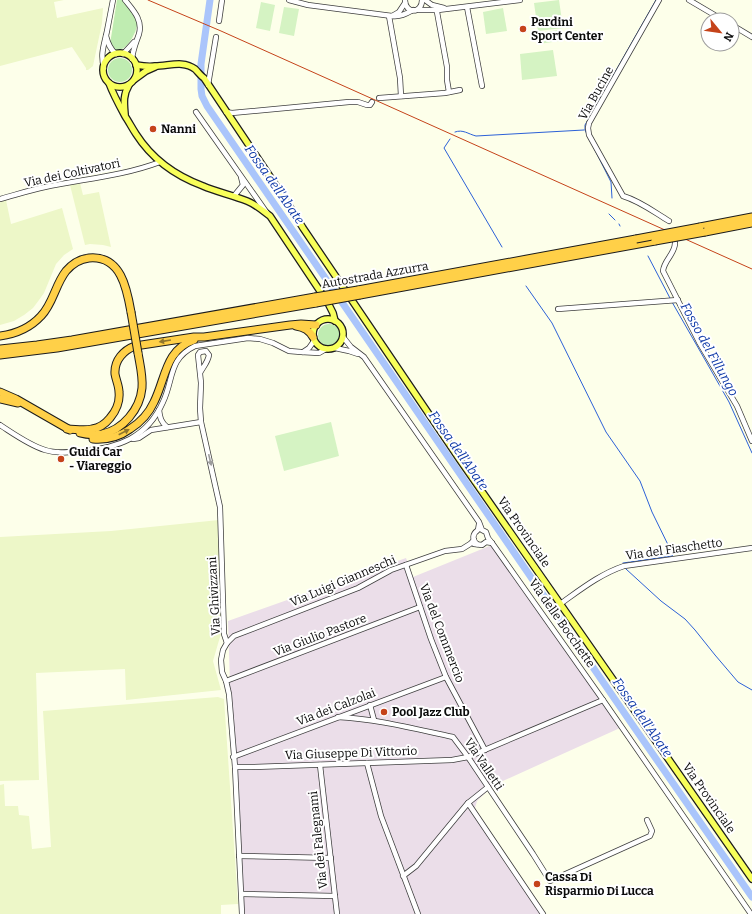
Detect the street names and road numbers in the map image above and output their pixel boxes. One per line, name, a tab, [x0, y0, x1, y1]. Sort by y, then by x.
street label: Via Bucine	[576, 64, 616, 122]
street label: Via dei Coltivatori	[23, 156, 122, 190]
street label: Autostrada Azzurra	[321, 259, 430, 291]
street label: Via Provinciale	[495, 494, 553, 570]
street label: Via del Fiaschetto	[625, 535, 723, 563]
street label: Via Luigi Gianneschi	[288, 552, 398, 610]
street label: Via Ghivizzani	[205, 556, 223, 636]
street label: Via delle Bocchette	[526, 576, 598, 670]
street label: Via del Commercio	[417, 581, 467, 685]
street label: Via Giulio Pastore	[272, 611, 368, 659]
street label: Via dei Calzolai	[295, 685, 378, 728]
street label: Via Valletti	[461, 735, 507, 793]
street label: Via Giuseppe Di Vittorio	[285, 744, 417, 762]
street label: Via Provinciale	[680, 760, 738, 836]
street label: Via dei Falegnami	[306, 790, 330, 890]

